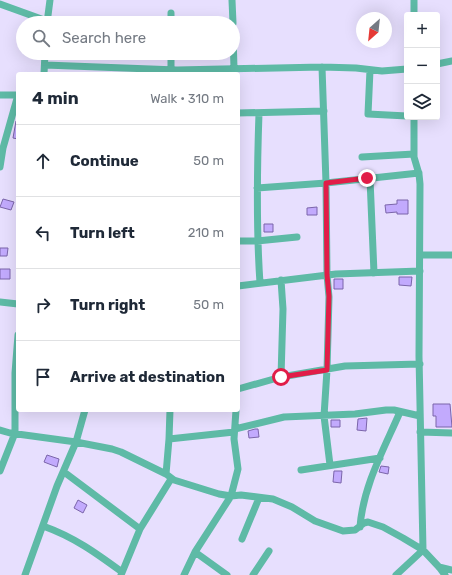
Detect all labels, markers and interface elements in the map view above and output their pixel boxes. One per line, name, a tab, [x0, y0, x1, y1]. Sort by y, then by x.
north arrow	[356, 12, 392, 48]
map controls	[404, 12, 440, 120]
button: +	[404, 12, 440, 48]
search box	[16, 16, 240, 60]
icon: search	[30, 27, 52, 49]
text: Search here	[62, 29, 146, 47]
button: −	[404, 48, 440, 84]
button: layers	[404, 84, 440, 120]
text: 4 min	[32, 88, 79, 108]
text: Walk · 310 m	[150, 91, 224, 106]
icon: ahead	[32, 150, 54, 172]
text: Continue	[70, 152, 139, 170]
text: 50 m	[193, 153, 224, 168]
route end	[358, 169, 376, 187]
icon: left	[32, 222, 54, 244]
text: Turn left	[70, 224, 135, 242]
text: 210 m	[188, 225, 224, 240]
icon: right	[32, 294, 54, 316]
text: Turn right	[70, 296, 145, 314]
text: 50 m	[193, 297, 224, 312]
icon: arrive	[32, 366, 54, 388]
text: Arrive at destination	[70, 368, 225, 386]
route start	[272, 368, 290, 386]

